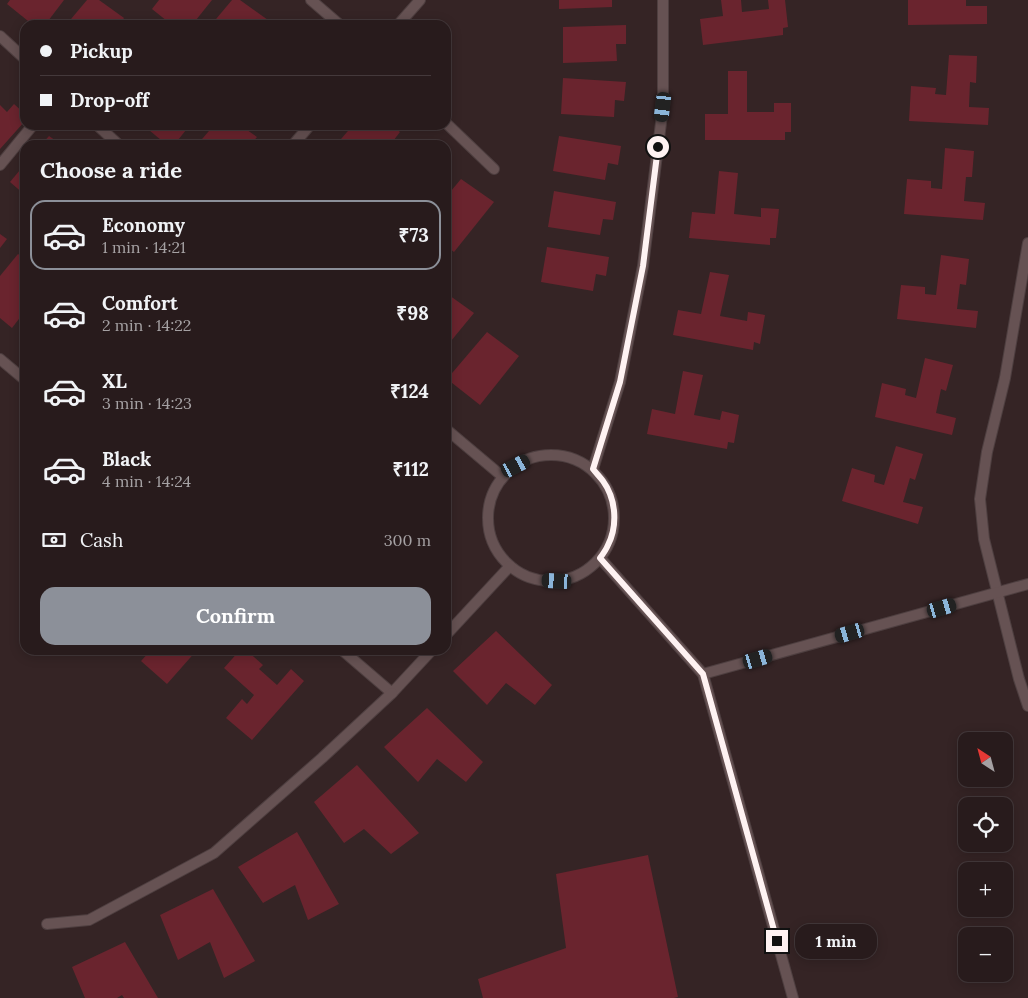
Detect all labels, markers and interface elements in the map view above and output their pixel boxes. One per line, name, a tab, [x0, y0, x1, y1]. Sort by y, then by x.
text: Pickup	[70, 39, 133, 63]
text: Drop-off	[70, 88, 149, 112]
car	[653, 91, 672, 123]
route start	[647, 136, 669, 158]
text: Choose a ride	[40, 156, 182, 184]
icon: car	[42, 213, 87, 258]
text: Economy	[102, 213, 185, 237]
text: ₹73	[399, 223, 429, 247]
text: 1 min · 14:21	[102, 237, 186, 257]
icon: car	[42, 291, 87, 336]
text: Comfort	[102, 291, 178, 315]
text: ₹98	[396, 301, 429, 325]
text: 2 min · 14:22	[102, 315, 191, 335]
icon: car	[42, 369, 87, 414]
text: XL	[102, 369, 127, 393]
text: ₹124	[390, 379, 429, 403]
text: 3 min · 14:23	[102, 393, 192, 413]
icon: car	[42, 447, 87, 492]
text: Black	[102, 447, 151, 471]
car	[499, 452, 532, 480]
text: ₹112	[393, 457, 429, 481]
text: 4 min · 14:24	[102, 471, 191, 491]
icon: cash	[40, 526, 68, 554]
text: Cash	[80, 528, 123, 552]
text: 300 m	[384, 530, 431, 550]
car	[541, 573, 572, 589]
button: Confirm	[40, 587, 431, 645]
car	[925, 597, 958, 619]
car	[833, 622, 866, 644]
car	[741, 648, 774, 670]
north arrow	[958, 732, 1012, 788]
map controls	[958, 732, 1013, 982]
button: locate	[958, 797, 1013, 852]
button: +	[958, 862, 1013, 917]
callout: 1 min	[794, 924, 877, 958]
button: −	[958, 927, 1013, 982]
route end	[766, 930, 788, 952]
text: 1 min	[816, 931, 856, 951]

